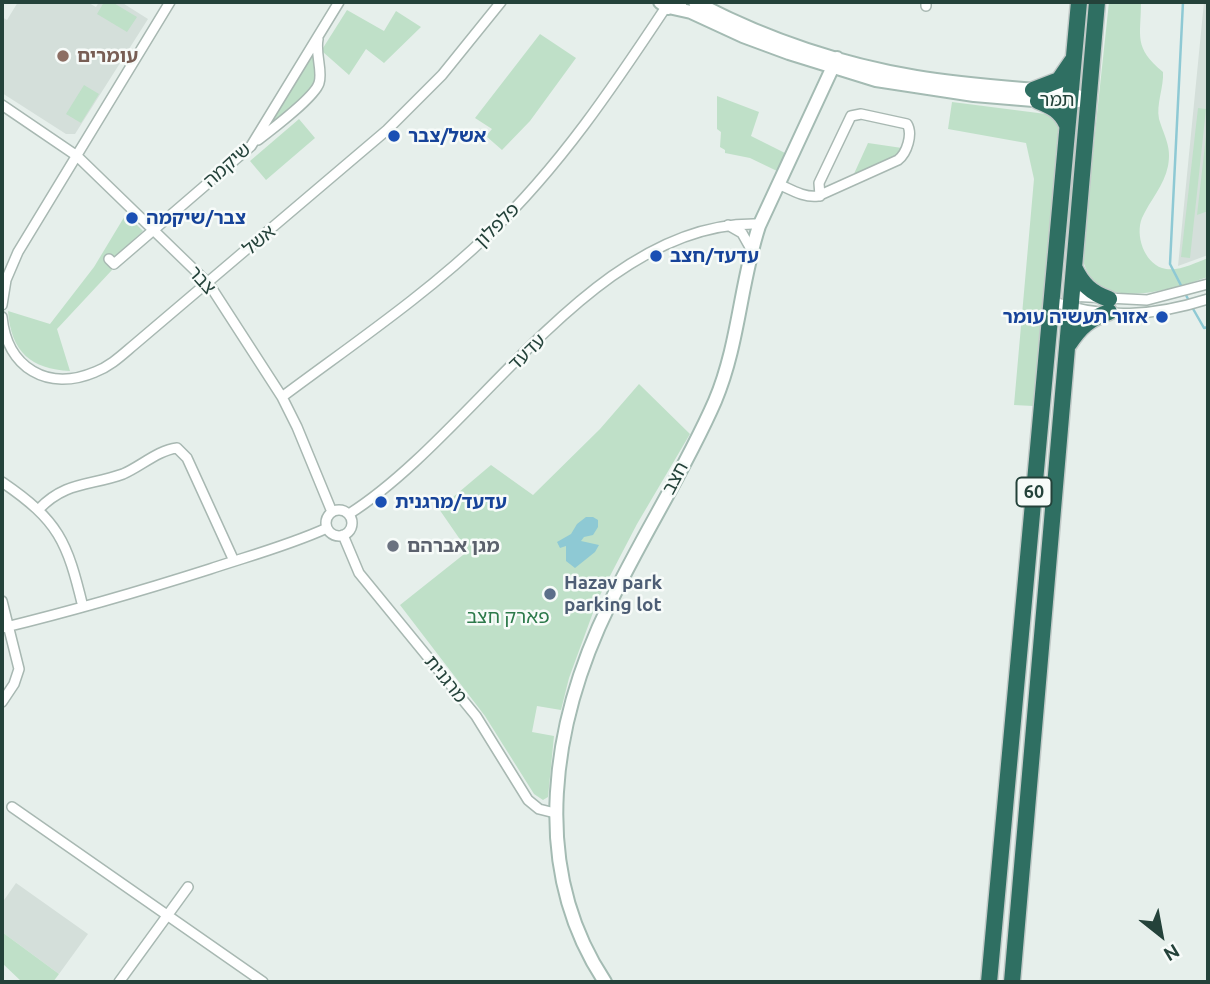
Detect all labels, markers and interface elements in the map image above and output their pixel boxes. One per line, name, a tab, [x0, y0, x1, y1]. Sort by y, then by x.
place label: עומרים	[77, 45, 138, 67]
marker: עומרים	[55, 48, 71, 64]
street label: תמר	[1040, 89, 1074, 111]
place label: אשל/צבר	[408, 125, 486, 147]
marker: אשל/צבר	[386, 128, 402, 144]
street label: שיקמה	[199, 138, 255, 192]
street label: פלפלון	[470, 198, 524, 252]
place label: צבר/שיקמה	[146, 207, 246, 229]
marker: צבר/שיקמה	[124, 210, 140, 226]
street label: אשל	[238, 220, 280, 260]
place label: עדעד/חצב	[670, 245, 759, 267]
marker: עדעד/חצב	[648, 248, 664, 264]
street label: צבר	[183, 261, 221, 299]
place label: אזור תעשיה עומר	[1002, 306, 1148, 328]
marker: אזור תעשיה עומר	[1154, 309, 1170, 325]
street label: עדעד	[504, 329, 550, 375]
street label: חצב	[657, 458, 693, 498]
road number: 60	[1016, 478, 1052, 506]
place label: עדעד/מרגנית	[395, 491, 507, 513]
marker: עדעד/מרגנית	[373, 494, 389, 510]
place label: מגן אברהם	[407, 535, 499, 557]
marker: מגן אברהם	[385, 538, 401, 554]
place label: Hazav park parking lot	[564, 572, 662, 616]
marker: Hazav park parking lot	[542, 586, 558, 602]
park label: פארק חצב	[466, 606, 550, 628]
street label: מרגנית	[420, 651, 472, 707]
north arrow	[1126, 900, 1196, 970]
text: N	[1160, 940, 1184, 966]

